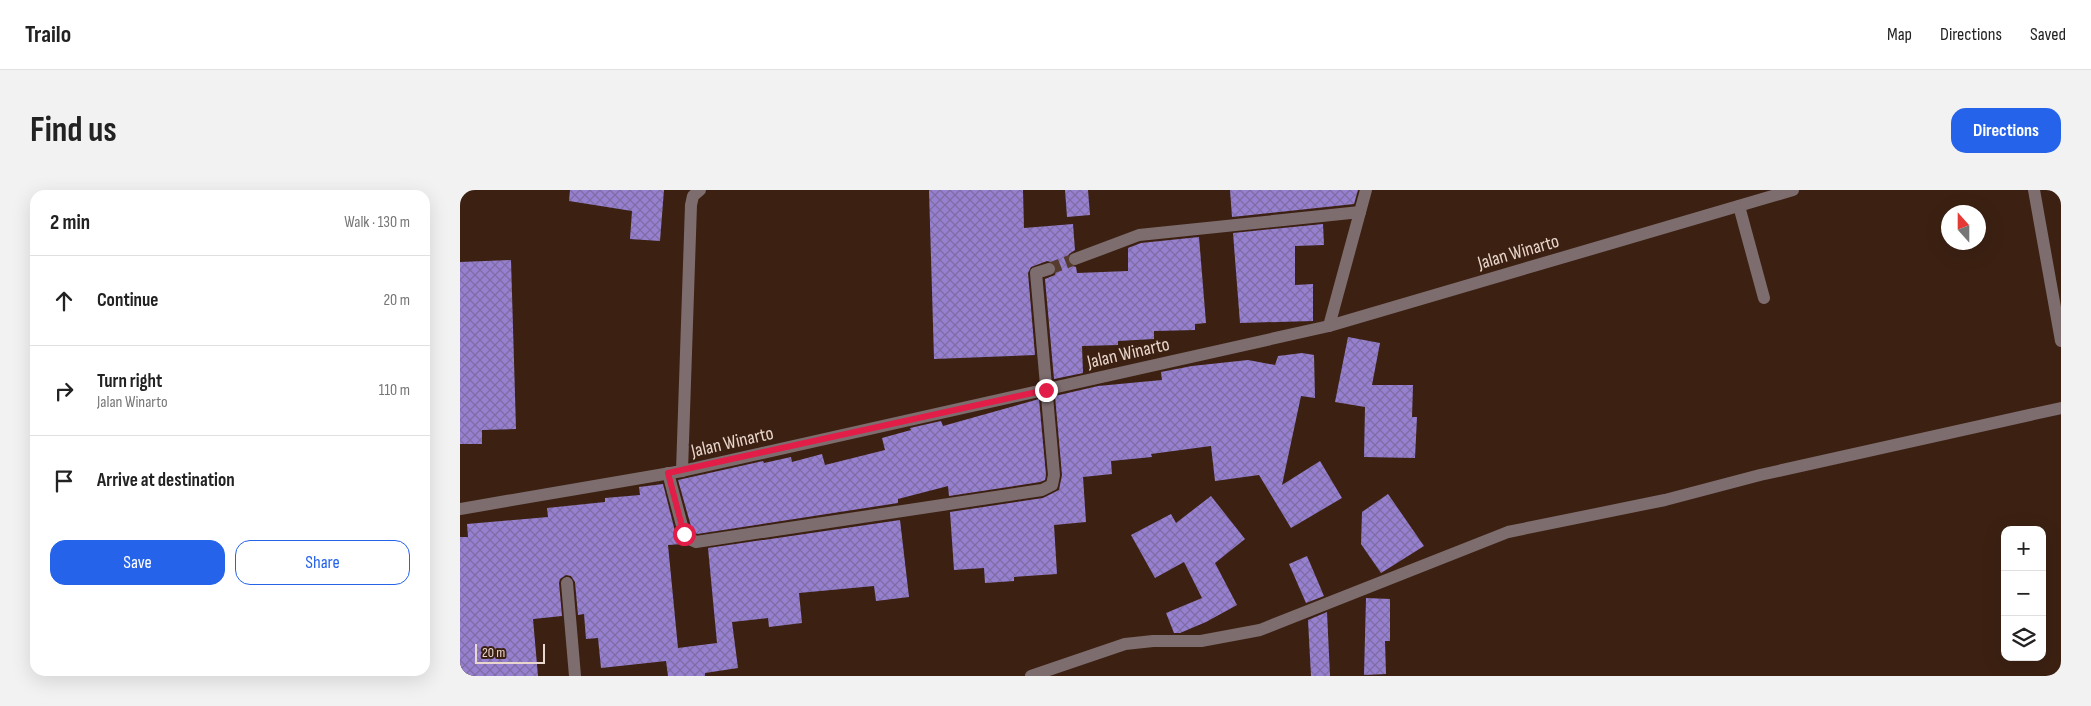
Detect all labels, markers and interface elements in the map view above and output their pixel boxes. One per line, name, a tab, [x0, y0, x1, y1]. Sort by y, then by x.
text: Trailo	[25, 20, 71, 49]
text: Map	[1887, 24, 1912, 45]
text: Directions	[1940, 24, 2002, 45]
text: Saved	[2030, 24, 2066, 45]
button: Directions	[1951, 108, 2061, 153]
text: Find us	[30, 109, 117, 152]
north arrow	[1941, 205, 1986, 250]
text: 2 min	[50, 210, 90, 235]
text: Walk · 130 m	[344, 213, 410, 232]
street label: Jalan Winarto	[1474, 230, 1562, 275]
icon: ahead	[50, 287, 78, 315]
text: Continue	[97, 289, 158, 312]
text: 20 m	[383, 291, 410, 310]
street label: Jalan Winarto	[1084, 333, 1172, 374]
text: Turn right	[97, 370, 162, 393]
icon: right	[50, 377, 78, 405]
route end	[1035, 379, 1058, 402]
text: 110 m	[379, 381, 410, 400]
text: Jalan Winarto	[97, 393, 168, 412]
street label: Jalan Winarto	[688, 422, 776, 463]
icon: arrive	[50, 467, 78, 495]
text: Arrive at destination	[97, 469, 235, 492]
route start	[673, 523, 696, 546]
map controls	[2001, 526, 2046, 661]
button: +	[2001, 526, 2046, 571]
button: Save	[50, 540, 225, 585]
button: Share	[235, 540, 410, 585]
button: −	[2001, 571, 2046, 616]
button: layers	[2001, 616, 2046, 661]
scale bar	[475, 641, 545, 664]
text: 20 m	[482, 644, 505, 661]

